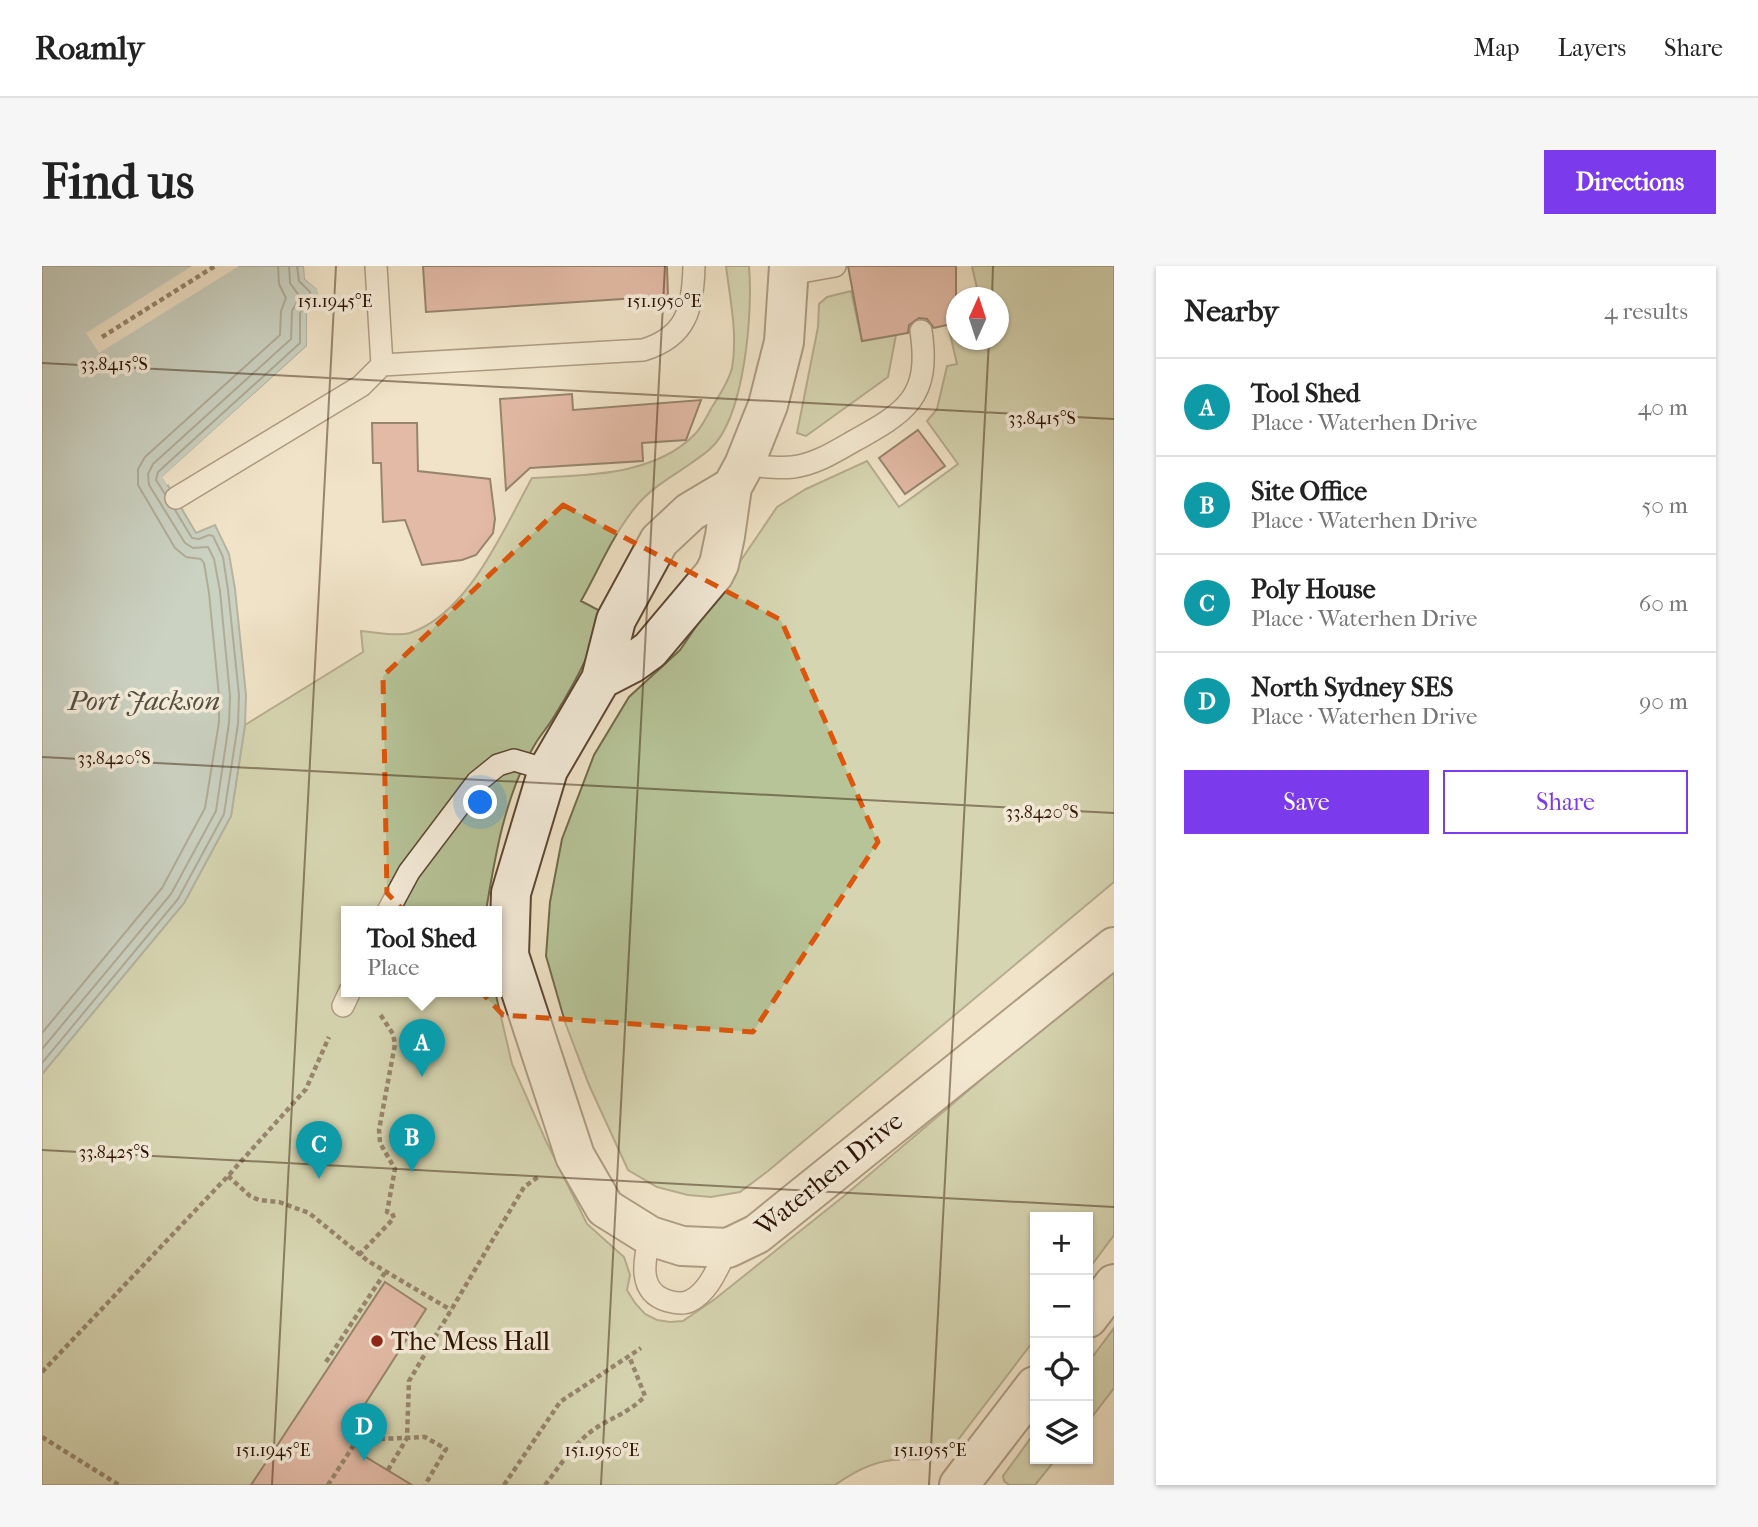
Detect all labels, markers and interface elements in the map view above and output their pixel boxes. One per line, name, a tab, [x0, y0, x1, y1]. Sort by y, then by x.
text: Roamly	[35, 29, 144, 68]
text: Map	[1474, 34, 1520, 62]
text: Layers	[1558, 34, 1626, 62]
text: Share	[1664, 34, 1723, 62]
button: Directions	[1544, 150, 1716, 214]
text: Find us	[42, 153, 194, 211]
north arrow	[946, 287, 1009, 350]
text: 151.1945°E	[297, 291, 373, 312]
text: 151.1950°E	[626, 291, 702, 312]
text: Nearby	[1184, 294, 1279, 329]
text: 4 results	[1604, 298, 1688, 325]
text: 33.8415°S	[80, 354, 148, 375]
text: Tool Shed	[1251, 378, 1360, 409]
text: A	[1200, 394, 1214, 421]
text: 40 m	[1638, 394, 1688, 421]
text: 33.8415°S	[1008, 408, 1076, 429]
text: Place · Waterhen Drive	[1251, 409, 1477, 436]
text: Site Office	[1251, 476, 1367, 507]
text: B	[1200, 492, 1214, 519]
text: 50 m	[1641, 492, 1688, 519]
text: Place · Waterhen Drive	[1251, 507, 1477, 534]
text: Poly House	[1251, 574, 1376, 605]
text: C	[1199, 590, 1215, 617]
text: 60 m	[1639, 590, 1688, 617]
text: Place · Waterhen Drive	[1251, 605, 1477, 632]
text: North Sydney SES	[1251, 672, 1454, 703]
water label: Port Jackson	[66, 684, 220, 717]
text: D	[1198, 688, 1216, 715]
text: 90 m	[1639, 688, 1688, 715]
text: Place · Waterhen Drive	[1251, 703, 1477, 730]
text: 33.8420°S	[78, 748, 150, 769]
button: Save	[1184, 770, 1429, 834]
button: Share	[1443, 770, 1688, 834]
your location	[463, 785, 497, 819]
text: 33.8420°S	[1006, 802, 1078, 823]
popup	[341, 906, 502, 997]
text: Tool Shed	[367, 923, 476, 954]
text: Place	[367, 954, 419, 981]
pin: A	[399, 1019, 445, 1077]
street label: Waterhen Drive	[748, 1105, 909, 1243]
pin: B	[389, 1114, 435, 1172]
pin: C	[296, 1121, 342, 1179]
text: 33.8425°S	[79, 1142, 149, 1163]
map controls	[1030, 1212, 1093, 1464]
button: +	[1030, 1212, 1093, 1275]
button: −	[1030, 1275, 1093, 1338]
place label: The Mess Hall	[391, 1326, 550, 1357]
marker: The Mess Hall	[369, 1333, 385, 1349]
button: locate	[1030, 1338, 1093, 1401]
button: layers	[1030, 1401, 1093, 1464]
pin: D	[341, 1403, 387, 1461]
text: 151.1945°E	[235, 1440, 311, 1461]
text: 151.1950°E	[564, 1440, 640, 1461]
text: 151.1955°E	[894, 1440, 966, 1461]

